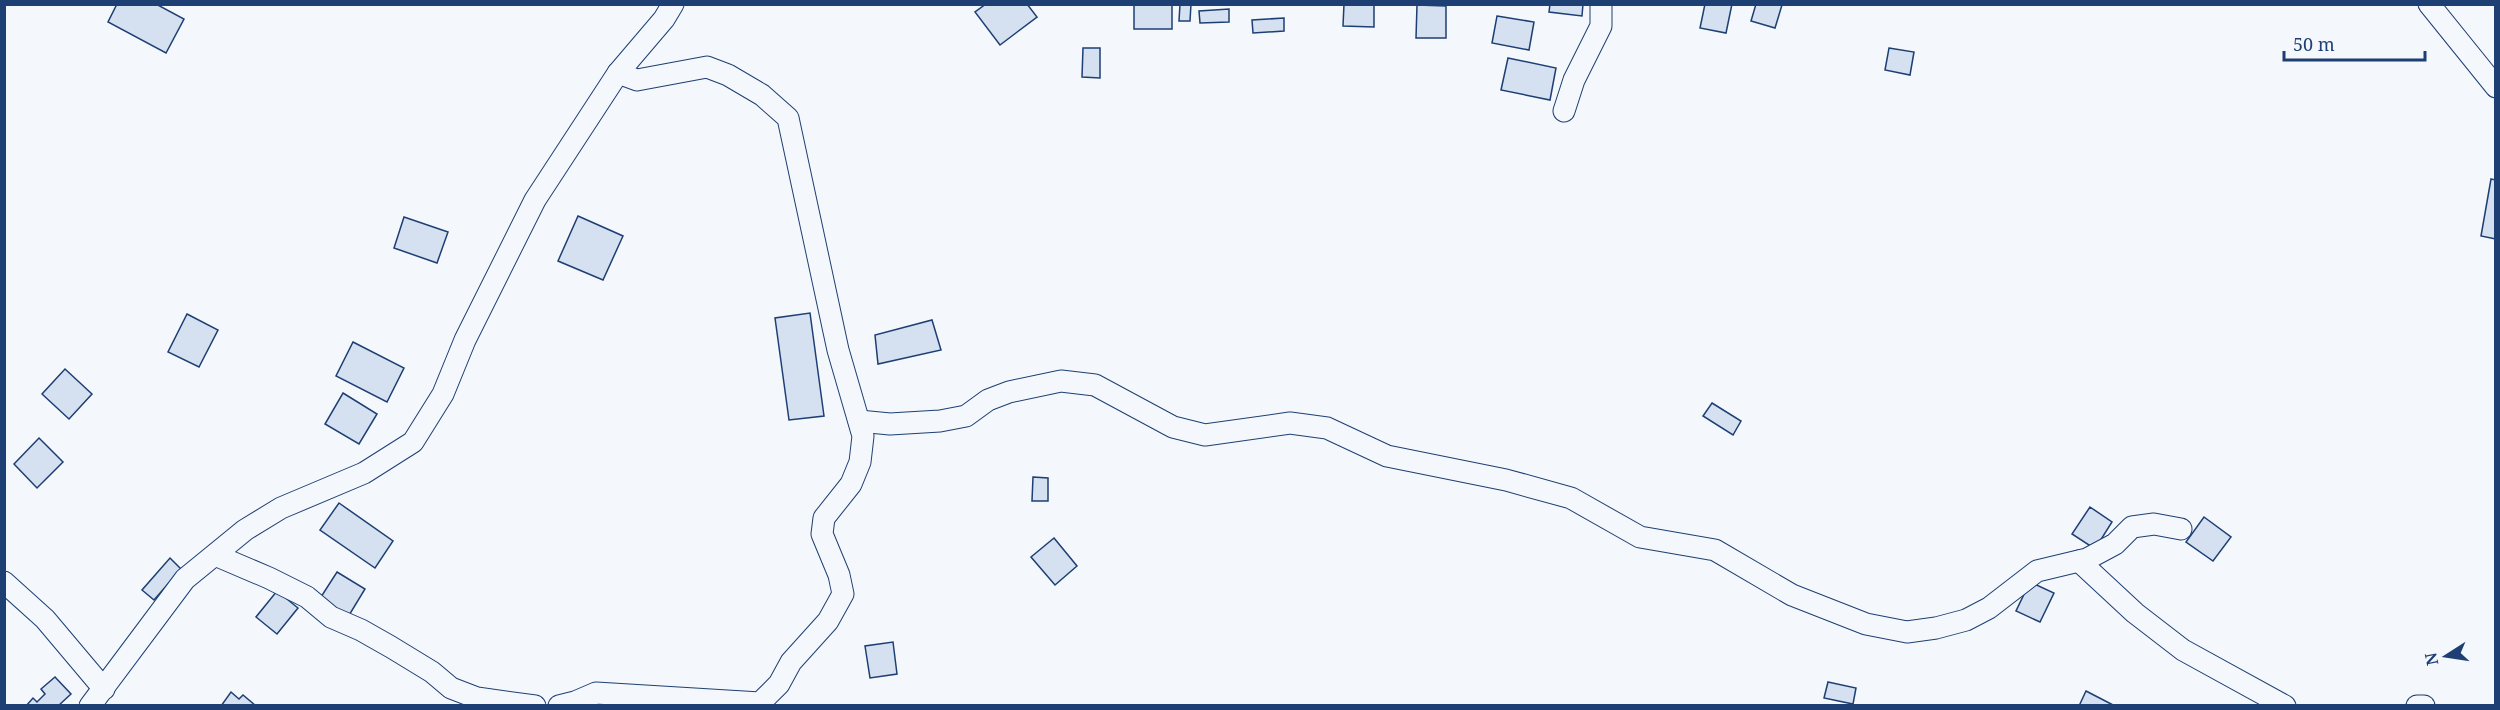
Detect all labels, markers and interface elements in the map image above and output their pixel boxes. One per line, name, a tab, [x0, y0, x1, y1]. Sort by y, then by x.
scale bar	[2284, 24, 2425, 62]
text: 50 m	[2293, 32, 2335, 56]
north arrow	[2416, 626, 2476, 686]
text: N	[2419, 650, 2443, 668]

